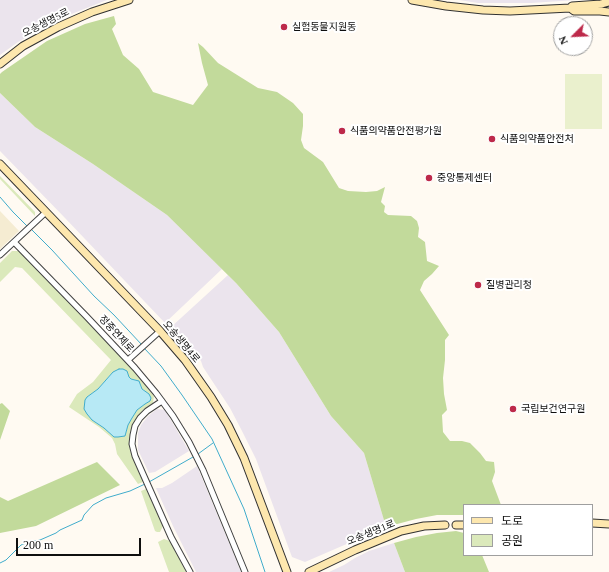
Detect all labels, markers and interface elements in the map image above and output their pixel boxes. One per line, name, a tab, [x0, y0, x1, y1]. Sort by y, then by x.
street label: 오송생명5로	[21, 6, 71, 40]
north arrow	[553, 16, 593, 56]
place label: 실험동물지원동	[292, 21, 356, 33]
marker: 실험동물지원동	[279, 22, 289, 32]
text: N	[556, 34, 570, 47]
place label: 식품의약품안전평가원	[350, 125, 442, 137]
marker: 식품의약품안전평가원	[337, 126, 347, 136]
place label: 식품의약품안전처	[500, 133, 574, 145]
marker: 식품의약품안전처	[487, 134, 497, 144]
place label: 중앙통제센터	[437, 172, 492, 184]
marker: 중앙통제센터	[424, 173, 434, 183]
place label: 질병관리청	[486, 279, 532, 291]
marker: 질병관리청	[473, 280, 483, 290]
street label: 정중연제로	[96, 313, 136, 355]
street label: 오송생명4로	[160, 319, 202, 365]
place label: 국립보건연구원	[521, 403, 585, 415]
marker: 국립보건연구원	[508, 404, 518, 414]
legend	[463, 504, 593, 556]
text: 도로	[501, 514, 523, 528]
street label: 오송생명1로	[345, 518, 397, 548]
scale bar	[18, 530, 143, 556]
text: 공원	[501, 534, 523, 548]
text: 200 m	[23, 538, 53, 552]

